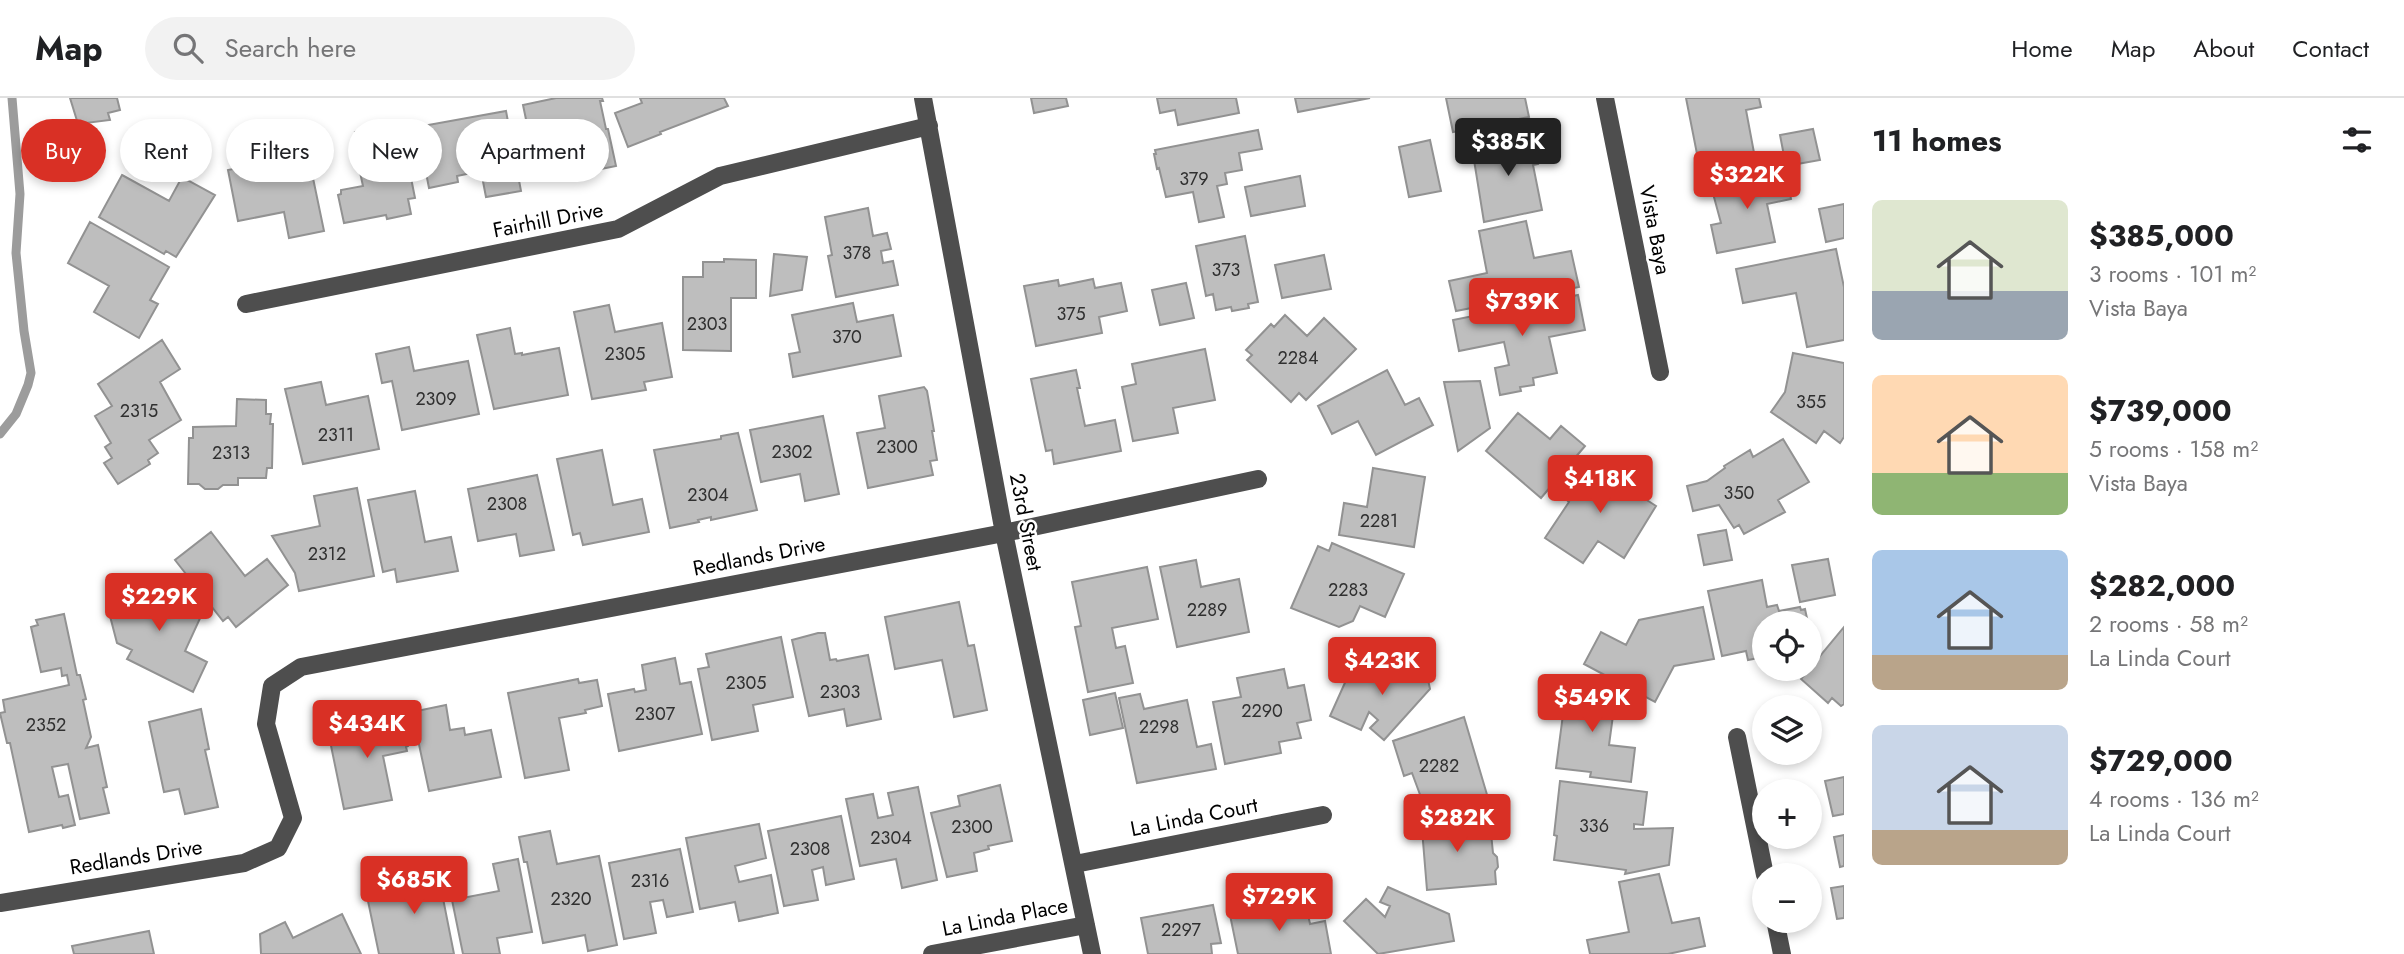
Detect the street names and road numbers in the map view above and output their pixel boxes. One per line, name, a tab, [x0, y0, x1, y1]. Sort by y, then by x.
street label: Vista Baya	[1632, 183, 1678, 277]
street label: Fairhill Drive	[490, 195, 606, 245]
street label: 23rd Street	[1002, 471, 1050, 573]
street label: Redlands Drive	[690, 528, 828, 584]
street label: La Linda Court	[1128, 790, 1260, 844]
street label: Redlands Drive	[68, 832, 205, 882]
street label: La Linda Place	[940, 890, 1071, 944]

